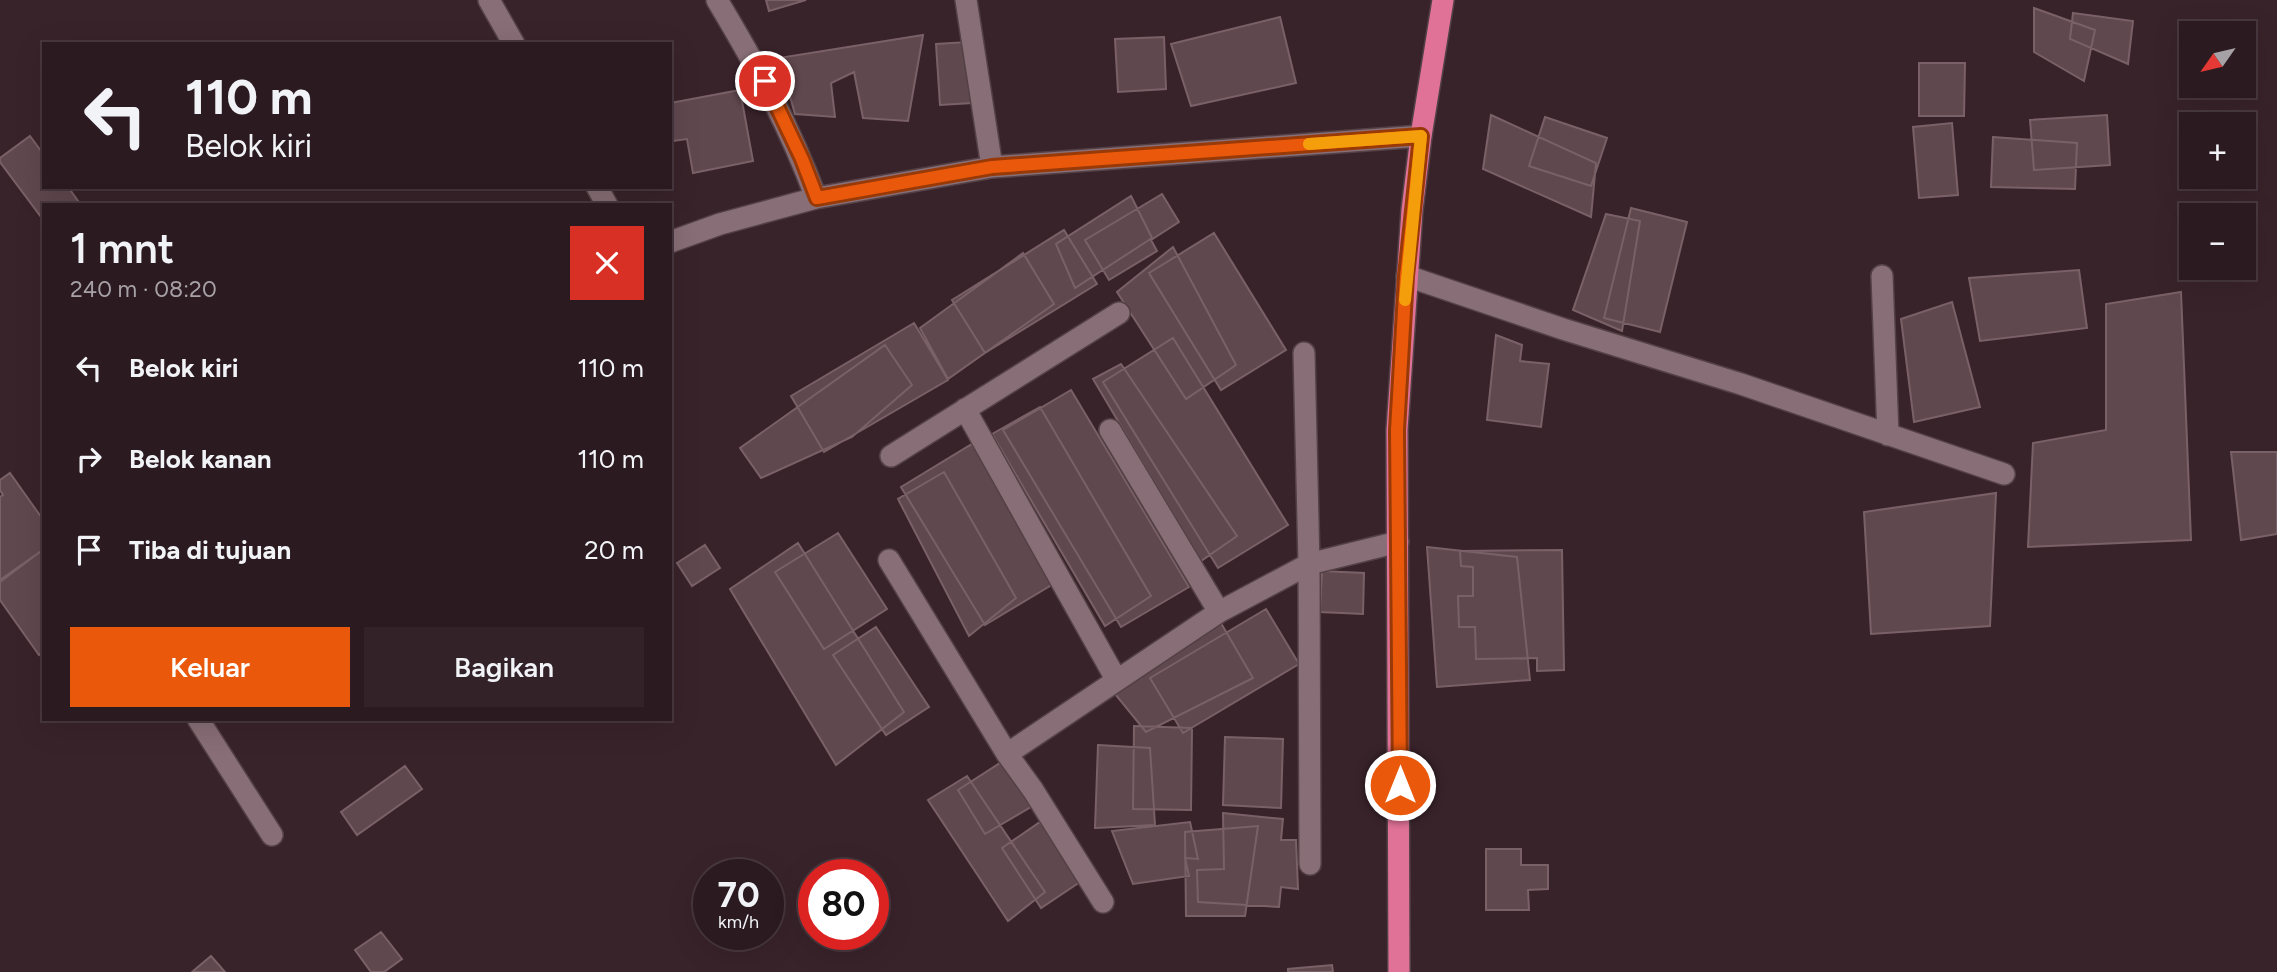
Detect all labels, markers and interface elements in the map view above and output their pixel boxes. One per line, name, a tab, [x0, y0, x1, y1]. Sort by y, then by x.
north arrow	[2179, 21, 2256, 98]
map controls	[2179, 21, 2256, 280]
pin	[735, 51, 795, 111]
icon: arrive	[746, 62, 784, 100]
text: 110 m	[185, 67, 313, 126]
icon: left	[70, 70, 161, 161]
button: +	[2179, 112, 2256, 189]
text: Belok kiri	[185, 127, 312, 165]
button: −	[2179, 203, 2256, 280]
text: 1 mnt	[70, 223, 174, 274]
button: close	[570, 226, 644, 300]
text: 240 m · 08:20	[70, 275, 217, 303]
icon: left	[70, 349, 108, 387]
text: Belok kiri	[129, 352, 238, 384]
text: 110 m	[577, 352, 644, 384]
icon: right	[70, 440, 108, 478]
text: Belok kanan	[129, 443, 272, 475]
text: 110 m	[577, 443, 644, 475]
icon: arrive	[70, 531, 108, 569]
text: Tiba di tujuan	[129, 534, 291, 566]
text: 20 m	[584, 534, 644, 566]
button: Keluar	[70, 627, 350, 707]
button: Bagikan	[364, 627, 644, 707]
position arrow	[1363, 748, 1437, 822]
speed limit sign: 80	[798, 859, 889, 950]
text: 70	[717, 874, 760, 916]
text: km/h	[718, 911, 759, 933]

